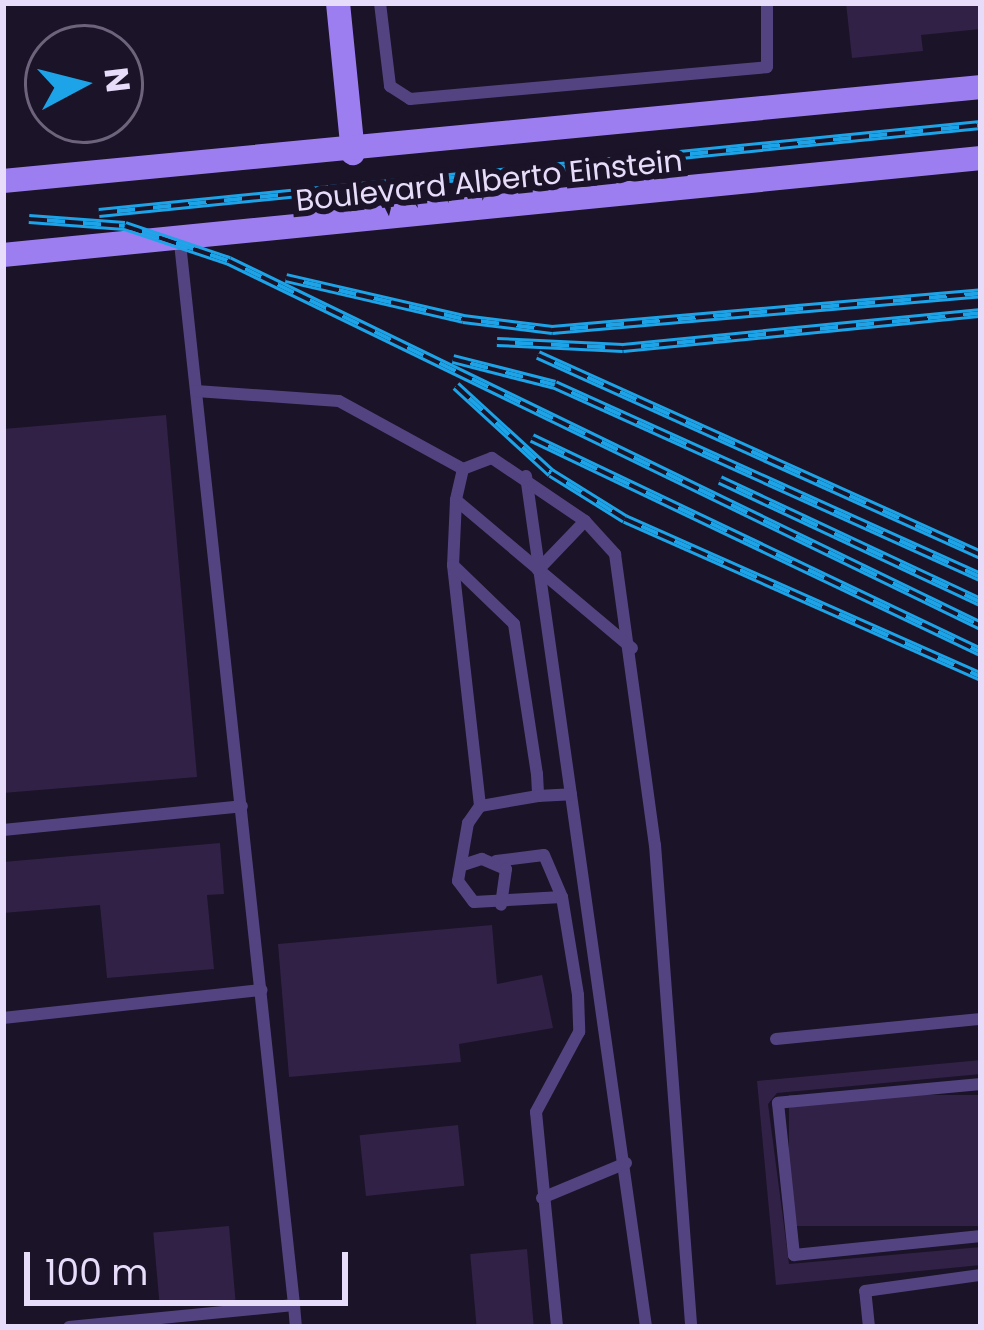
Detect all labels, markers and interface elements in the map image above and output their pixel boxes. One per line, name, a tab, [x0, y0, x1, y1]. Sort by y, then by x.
north arrow	[24, 24, 144, 144]
text: N	[92, 65, 142, 95]
street label: Boulevard Alberto Einstein	[294, 143, 684, 219]
scale bar	[30, 1228, 354, 1302]
text: 100 m	[45, 1247, 148, 1298]

